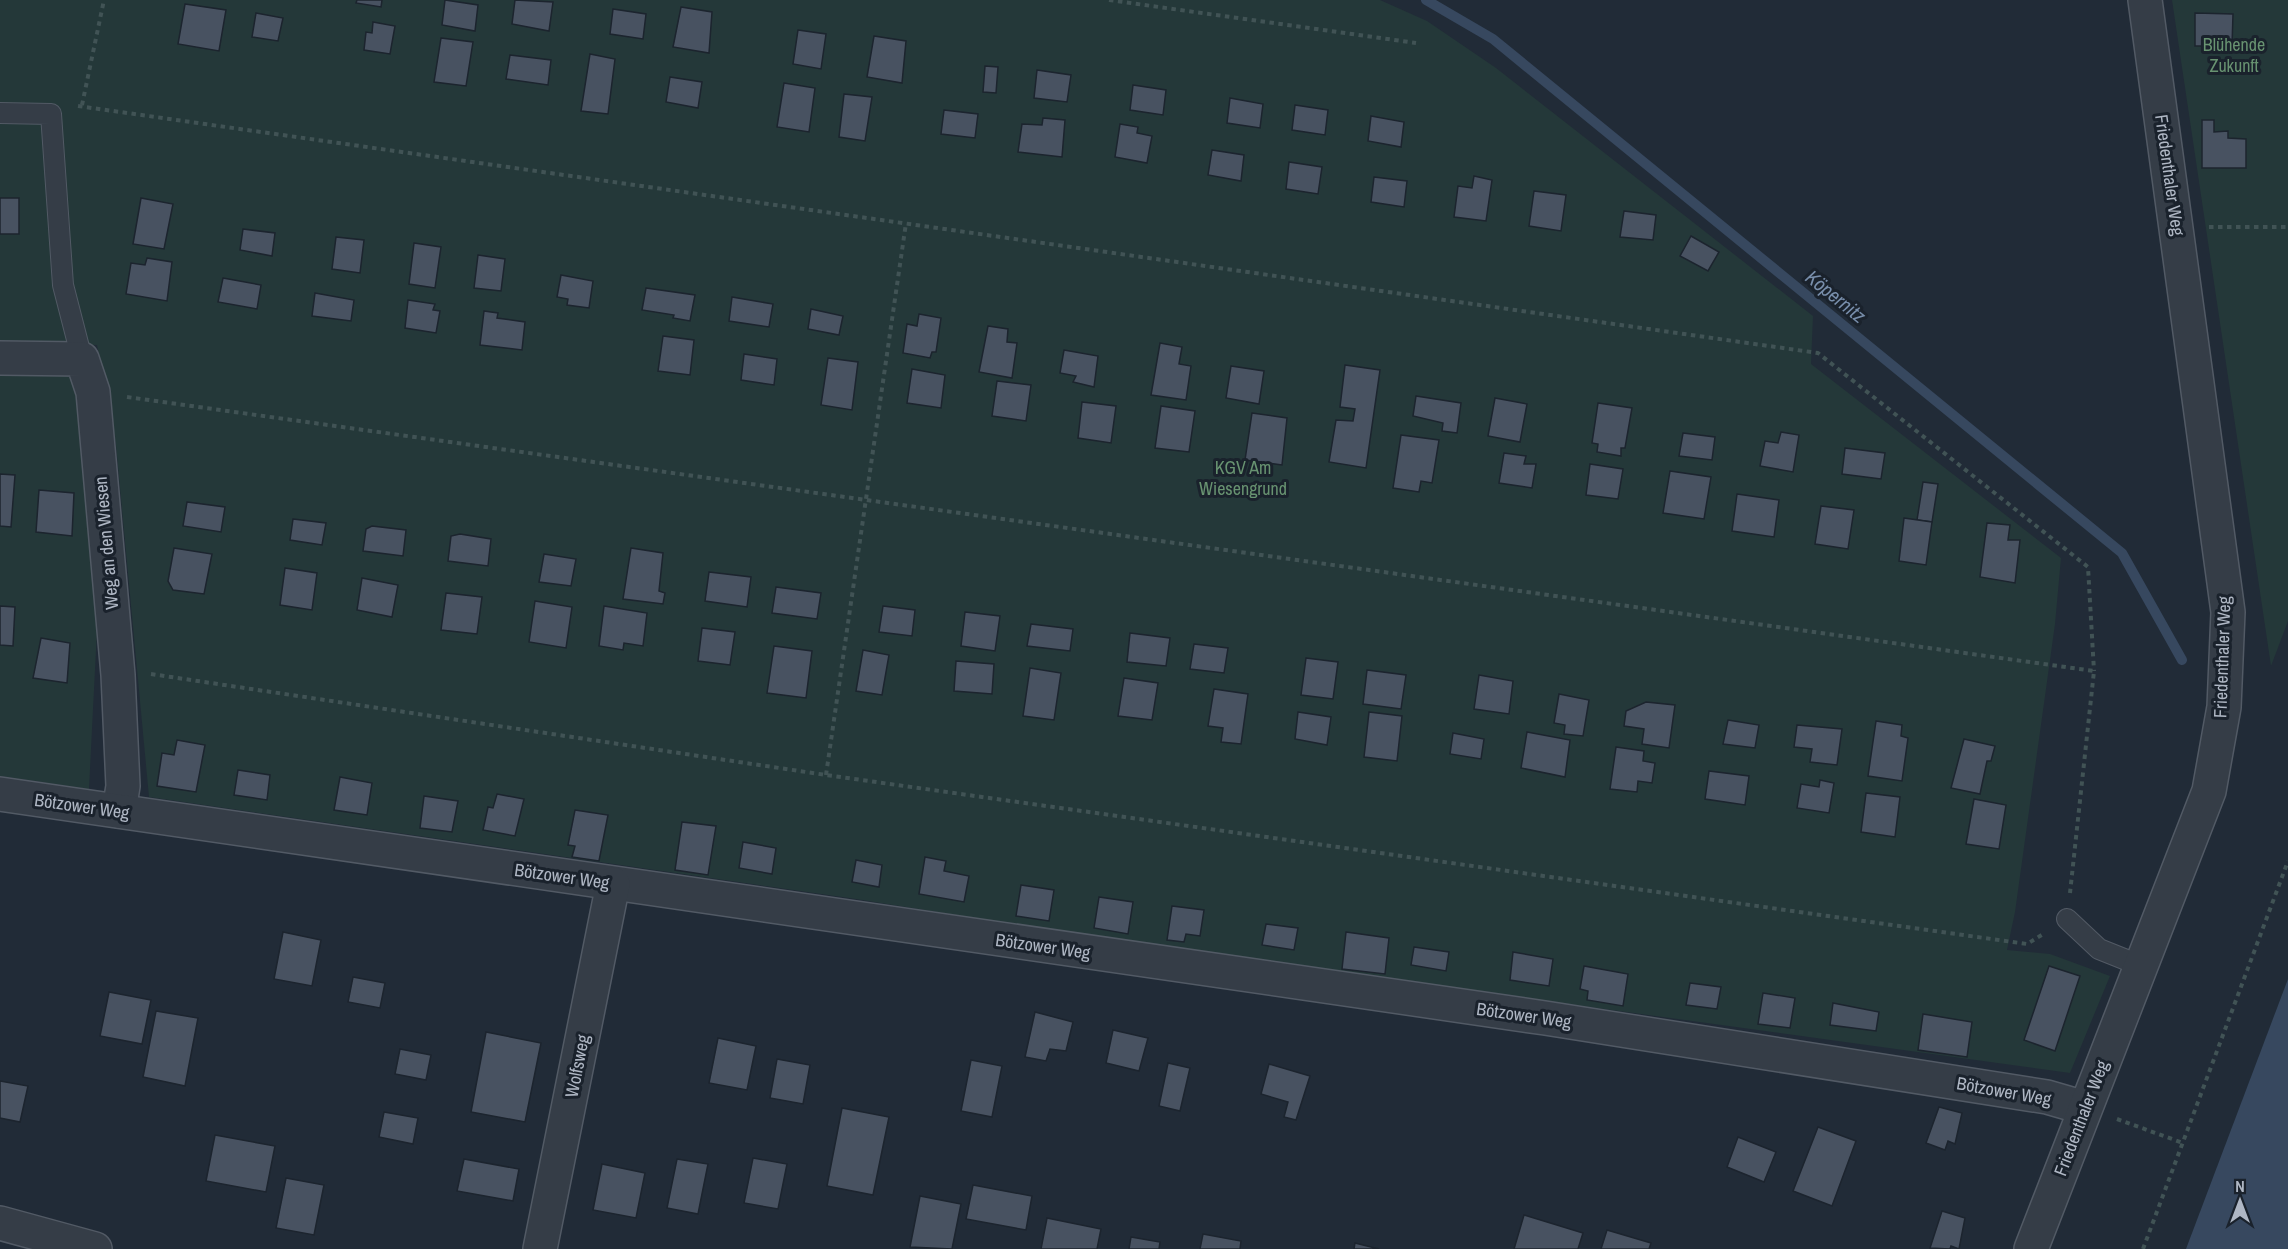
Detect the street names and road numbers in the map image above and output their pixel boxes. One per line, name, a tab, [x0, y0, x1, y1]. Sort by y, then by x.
street label: Friedenthaler Weg	[2149, 113, 2191, 238]
street label: Weg an den Wiesen	[88, 475, 124, 611]
street label: Friedenthaler Weg	[2207, 595, 2237, 718]
street label: Bötzower Weg	[33, 787, 132, 825]
street label: Bötzower Weg	[513, 857, 612, 895]
street label: Bötzower Weg	[994, 927, 1093, 965]
street label: Bötzower Weg	[1475, 996, 1574, 1034]
street label: Wolfsweg	[559, 1032, 595, 1100]
street label: Friedenthaler Weg	[2047, 1056, 2115, 1179]
street label: Bötzower Weg	[1955, 1070, 2054, 1112]

